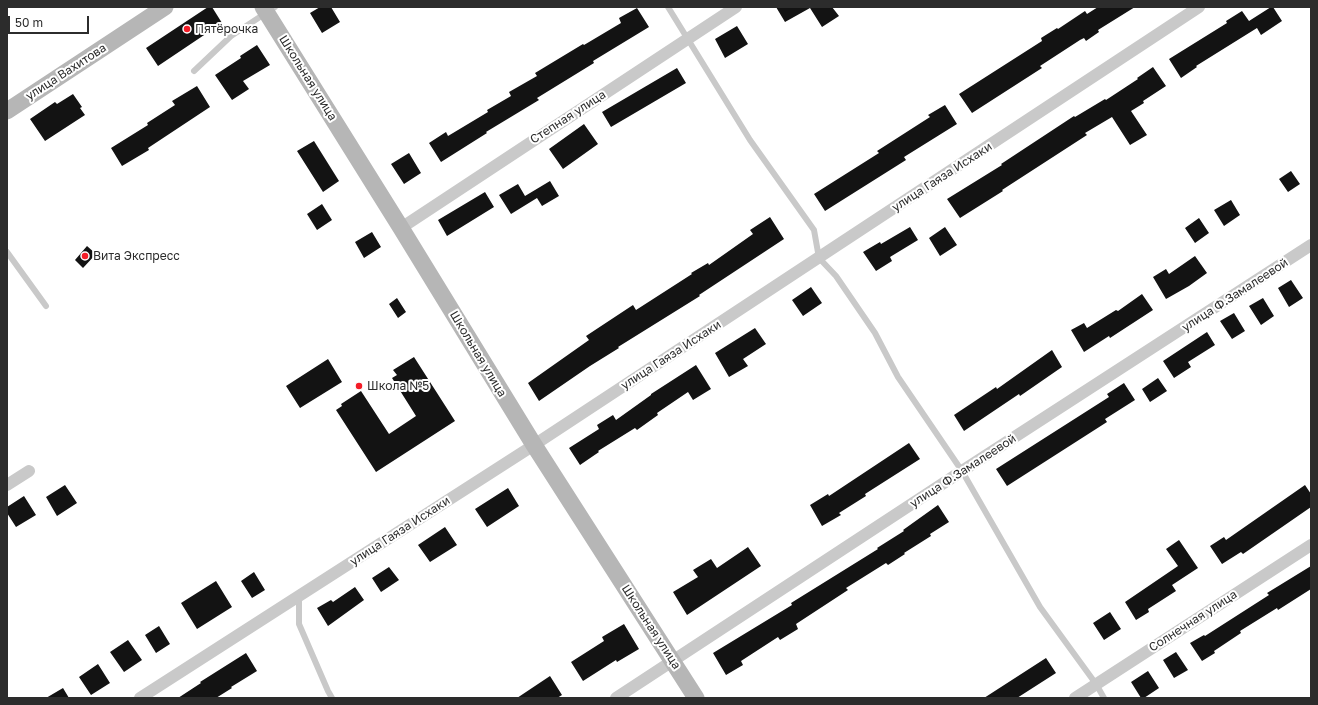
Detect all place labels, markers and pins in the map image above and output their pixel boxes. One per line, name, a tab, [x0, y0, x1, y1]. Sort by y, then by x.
place label: Пятёрочка	[195, 22, 258, 36]
marker: Пятёрочка	[182, 24, 192, 34]
place label: Вита Экспресс	[93, 249, 180, 263]
marker: Вита Экспресс	[80, 251, 90, 261]
place label: Школа №5	[367, 379, 429, 393]
marker: Школа №5	[354, 381, 364, 391]

